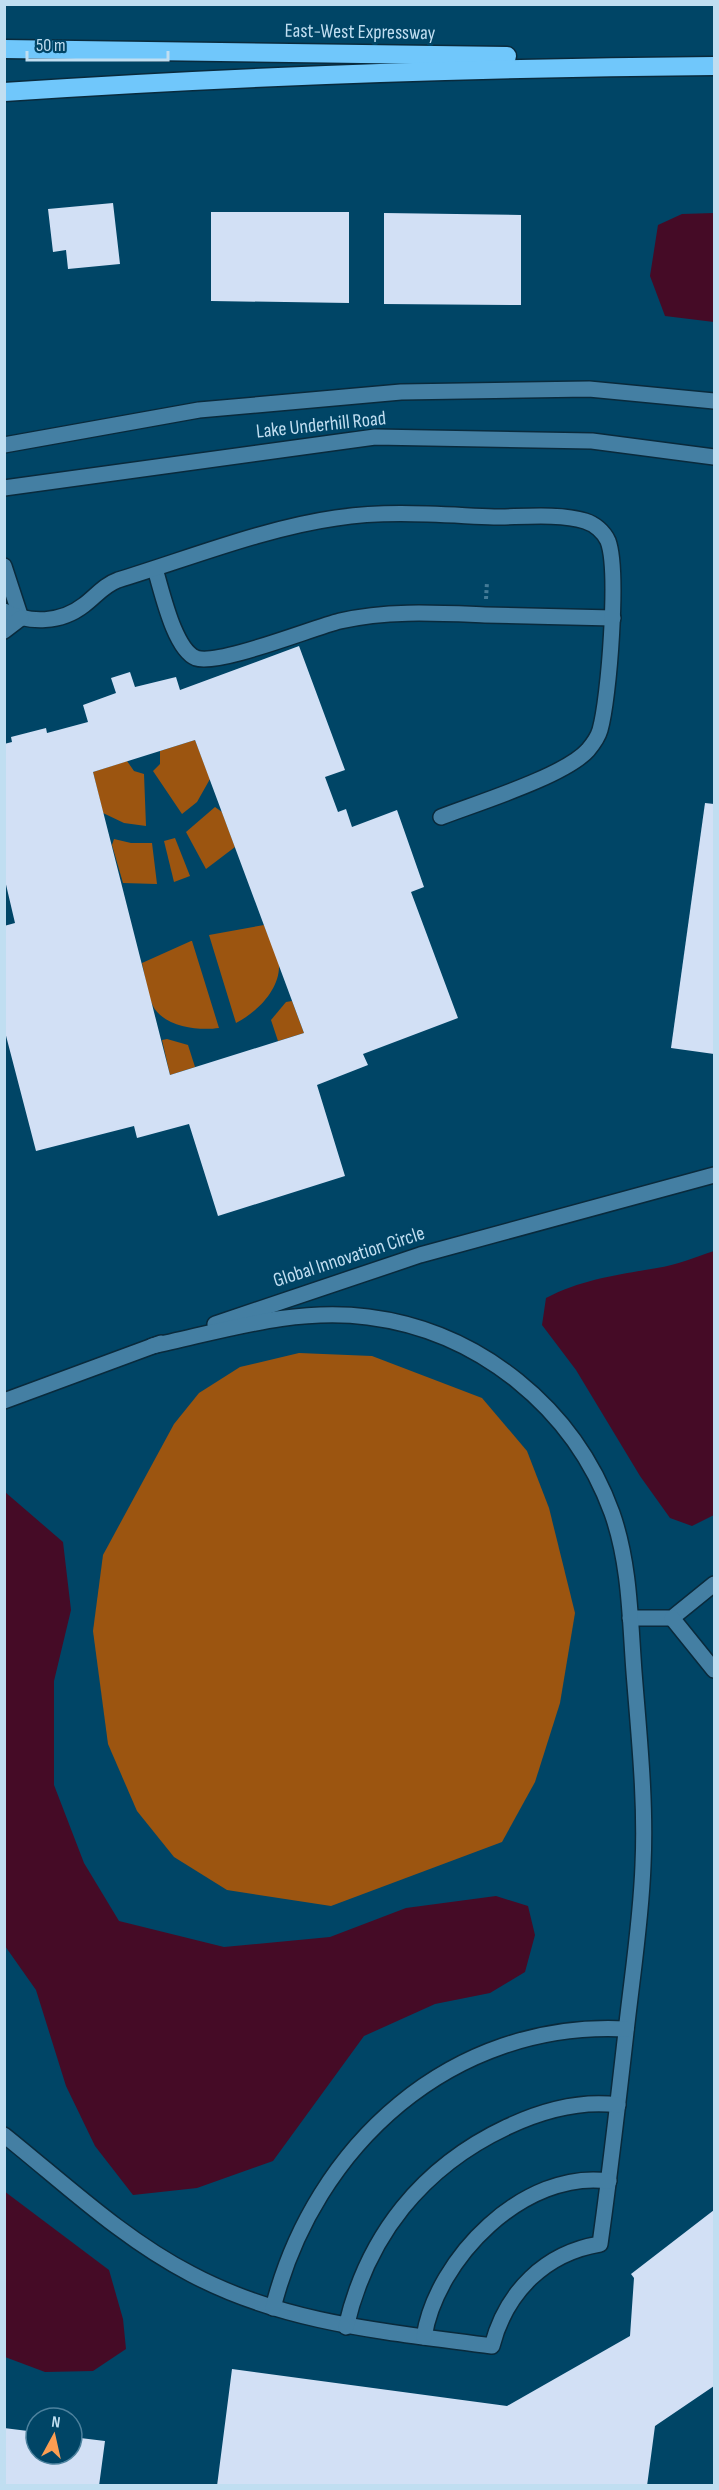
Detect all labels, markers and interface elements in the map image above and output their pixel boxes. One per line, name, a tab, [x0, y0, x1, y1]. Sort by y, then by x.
street label: East-West Expressway	[284, 19, 436, 45]
scale bar	[27, 24, 168, 62]
text: 50 m	[36, 35, 66, 56]
street label: Lake Underhill Road	[255, 406, 387, 444]
street label: Global Innovation Circle	[270, 1221, 428, 1293]
north arrow	[24, 2406, 84, 2466]
text: N	[50, 2413, 61, 2433]

